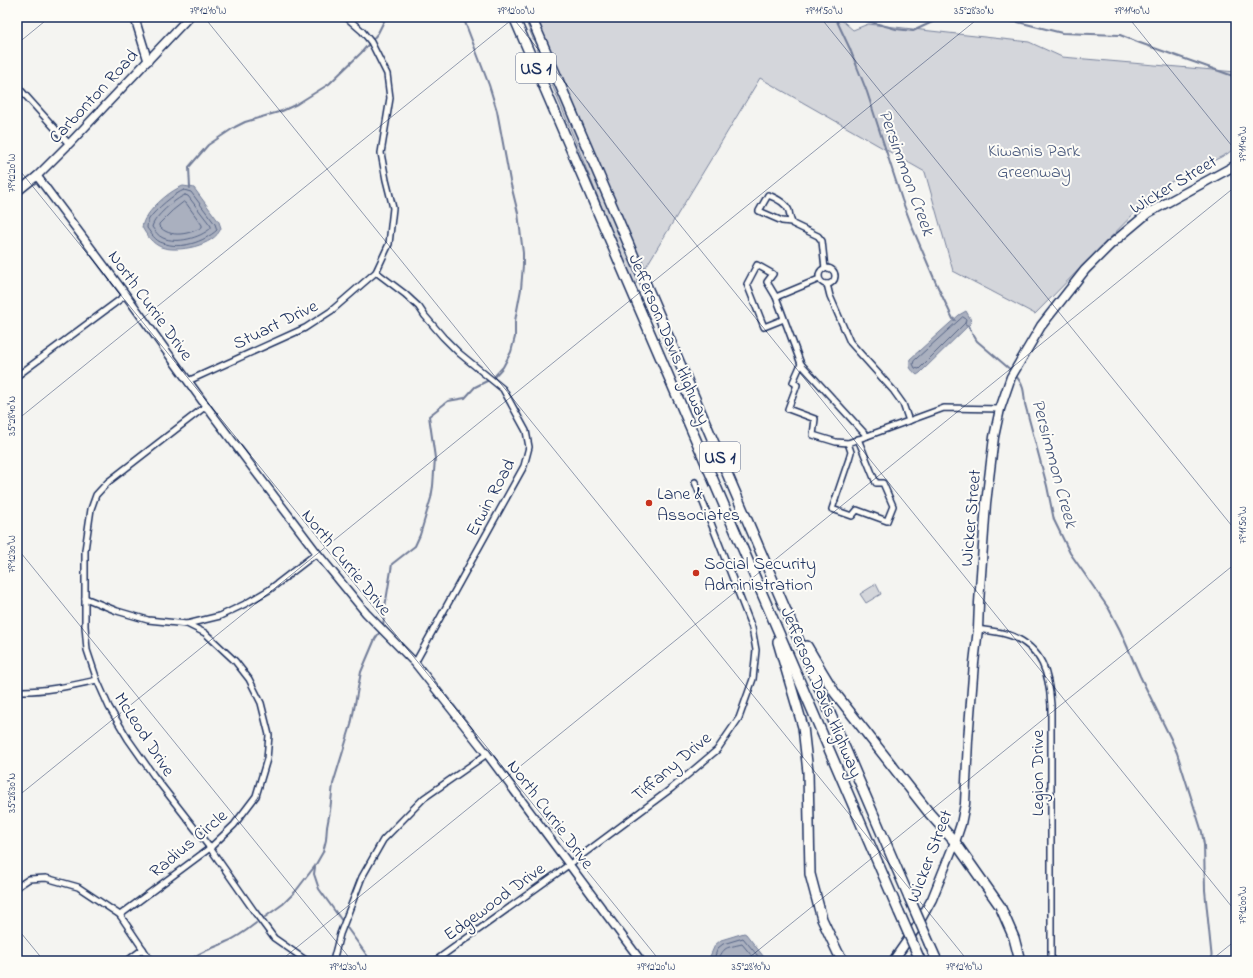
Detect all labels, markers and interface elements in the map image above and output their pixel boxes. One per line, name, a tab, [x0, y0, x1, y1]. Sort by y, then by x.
text: 79°12'10"W	[190, 4, 227, 19]
text: 79°12'00"W	[497, 4, 535, 19]
text: 79°11'50"W	[805, 4, 843, 19]
text: 35°28'30"N	[954, 4, 994, 19]
text: 79°11'40"W	[1114, 4, 1150, 19]
street label: Carbonton Road	[44, 44, 145, 150]
road number: US 1	[516, 53, 556, 83]
water label: Persimmon Creek	[870, 106, 941, 240]
text: 79°11'40"W	[1236, 126, 1251, 162]
park label: Kiwanis Park Greenway	[988, 139, 1080, 186]
street label: Wicker Street	[1126, 149, 1223, 222]
text: 79°12'20"W	[5, 154, 20, 192]
street label: North Currie Drive	[100, 246, 199, 368]
street label: Jefferson Davis Highway	[619, 250, 716, 430]
street label: Stuart Drive	[229, 294, 323, 357]
text: 35°28'40"N	[5, 396, 20, 436]
water label: Persimmon Creek	[1023, 396, 1084, 532]
road number: US 1	[700, 442, 740, 472]
street label: Erwin Road	[461, 455, 523, 541]
street label: Wicker Street	[955, 468, 989, 568]
place label: Lane & Associates	[657, 482, 740, 529]
marker: Lane & Associates	[644, 498, 654, 508]
street label: North Currie Drive	[294, 504, 397, 623]
text: 79°11'50"W	[1236, 506, 1251, 544]
text: 79°12'30"W	[5, 535, 20, 573]
place label: Social Security Administration	[704, 552, 816, 599]
marker: Social Security Administration	[691, 568, 701, 578]
street label: Jefferson Davis Highway	[771, 603, 868, 783]
street label: McLeod Drive	[106, 688, 181, 783]
street label: Tiffany Drive	[627, 726, 719, 809]
street label: Legion Drive	[1026, 729, 1053, 816]
street label: North Currie Drive	[500, 755, 600, 876]
text: 35°28'30"N	[5, 773, 20, 813]
street label: Radius Circle	[145, 804, 235, 885]
street label: Wicker Street	[901, 807, 960, 907]
street label: Edgewood Drive	[439, 856, 553, 949]
text: 79°12'00"W	[1236, 886, 1251, 924]
text: 79°12'30"W	[329, 960, 367, 975]
text: 79°12'20"W	[637, 960, 675, 975]
text: 35°28'10"N	[732, 960, 771, 975]
text: 79°12'10"W	[946, 960, 983, 975]

